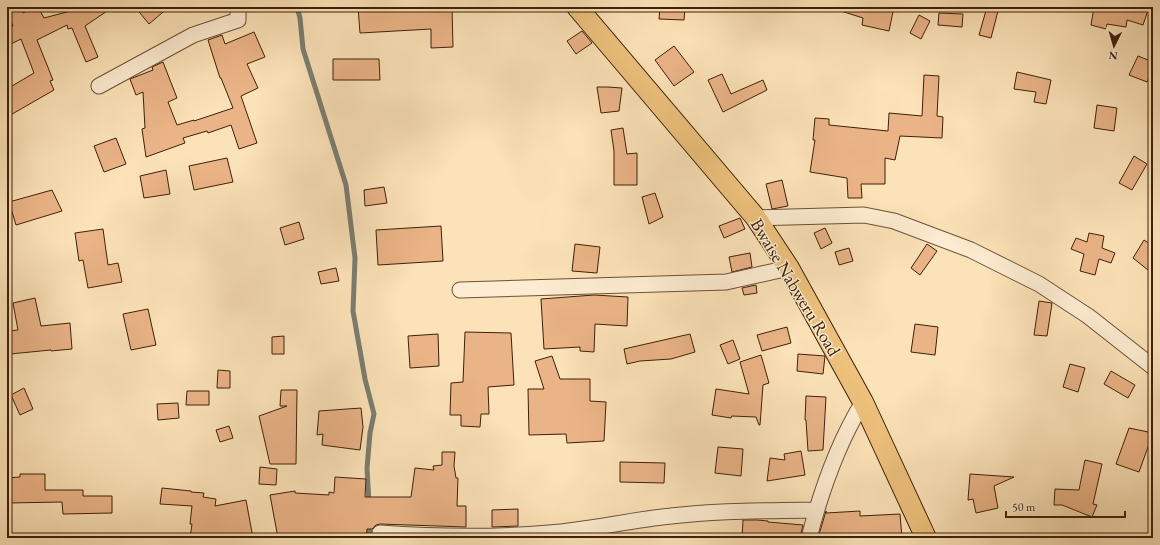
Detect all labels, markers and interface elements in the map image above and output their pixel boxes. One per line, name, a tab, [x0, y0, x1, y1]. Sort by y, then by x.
north arrow	[1094, 26, 1134, 66]
text: N	[1108, 49, 1118, 63]
street label: Bwaise Nabweru Road	[746, 214, 847, 361]
scale bar	[1006, 493, 1125, 519]
text: 50 m	[1012, 499, 1036, 515]

